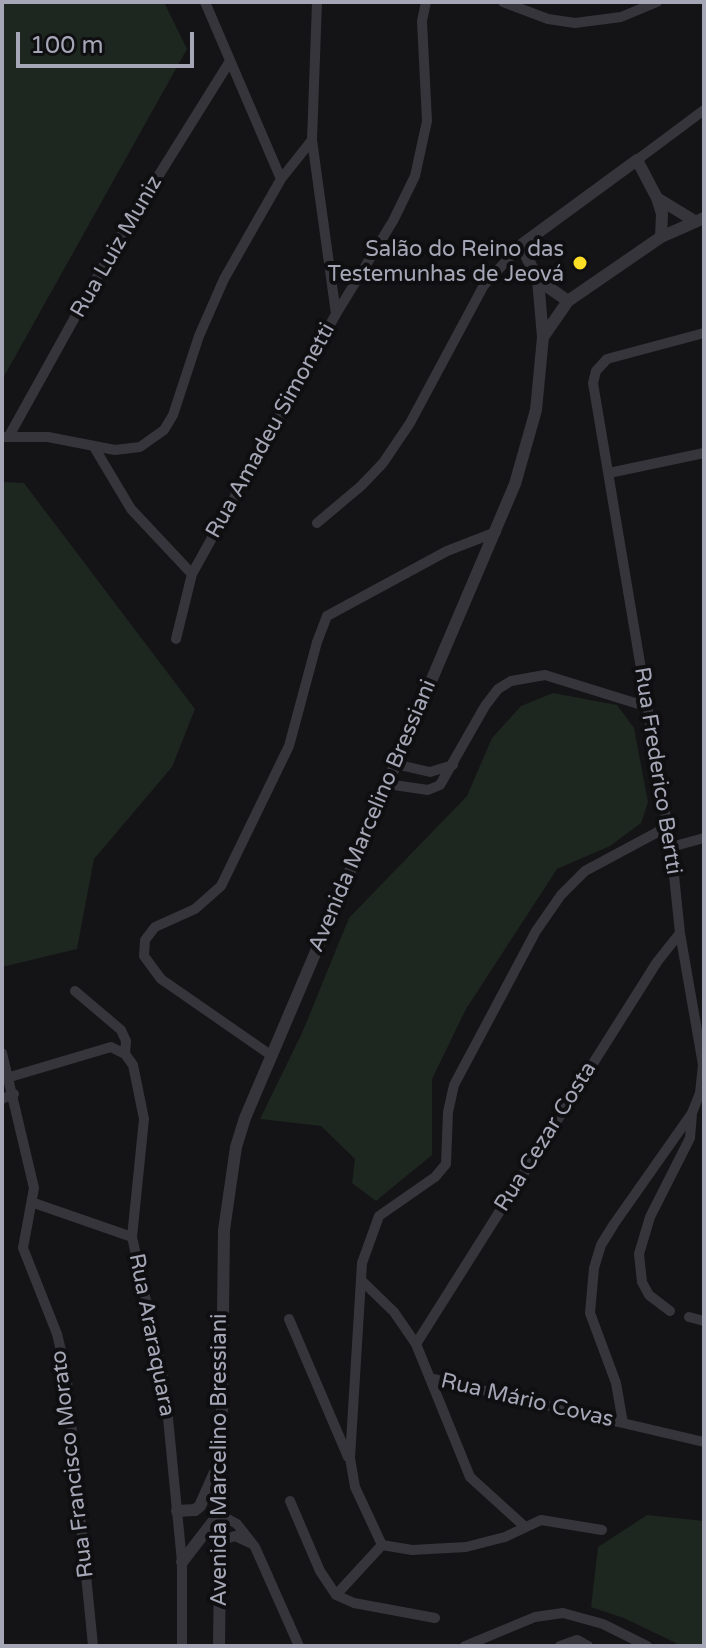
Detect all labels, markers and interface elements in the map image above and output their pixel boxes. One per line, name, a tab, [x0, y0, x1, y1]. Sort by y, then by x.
scale bar	[20, 16, 198, 66]
text: 100 m	[30, 31, 104, 60]
street label: Rua Luiz Muniz	[66, 171, 168, 323]
place label: Salão do Reino das Testemunhas de Jeová	[328, 237, 564, 288]
marker: Salão do Reino das Testemunhas de Jeová	[571, 254, 589, 272]
street label: Rua Amadeu Simonetti	[201, 319, 341, 543]
street label: Rua Frederico Bertti	[628, 665, 686, 877]
street label: Avenida Marcelino Bressiani	[304, 676, 442, 956]
street label: Rua Cezar Costa	[489, 1057, 603, 1217]
street label: Rua Araraquara	[122, 1251, 180, 1419]
street label: Avenida Marcelino Bressiani	[207, 1313, 233, 1607]
street label: Rua Francisco Morato	[46, 1349, 100, 1579]
street label: Rua Mário Covas	[438, 1368, 616, 1434]

